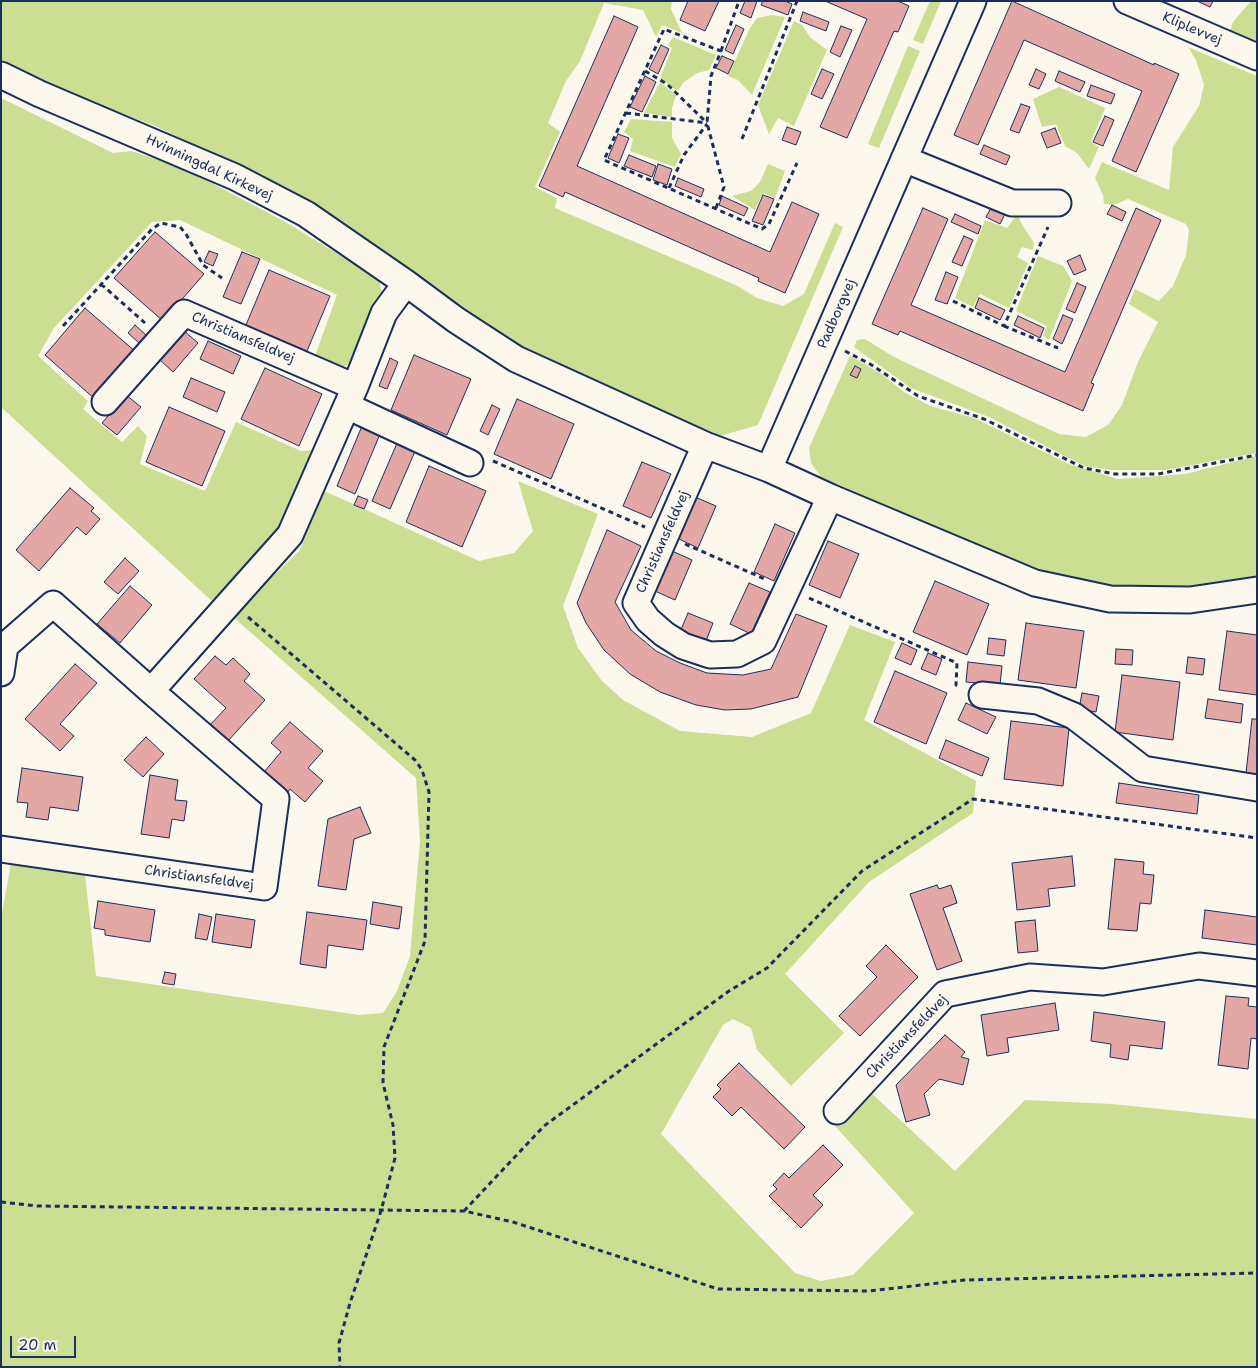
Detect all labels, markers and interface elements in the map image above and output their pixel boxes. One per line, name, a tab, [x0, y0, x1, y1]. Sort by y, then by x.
street label: Kliplevvej	[1160, 9, 1224, 49]
street label: Hvinningdal Kirkevej	[143, 131, 275, 205]
street label: Padborgvej	[814, 277, 860, 351]
street label: Christiansfeldvej	[189, 309, 297, 367]
street label: Christiansfeldvej	[633, 488, 693, 596]
street label: Christiansfeldvej	[143, 862, 255, 894]
street label: Christiansfeldvej	[863, 991, 951, 1083]
scale bar	[12, 1326, 79, 1358]
text: 20 m	[18, 1335, 57, 1355]

